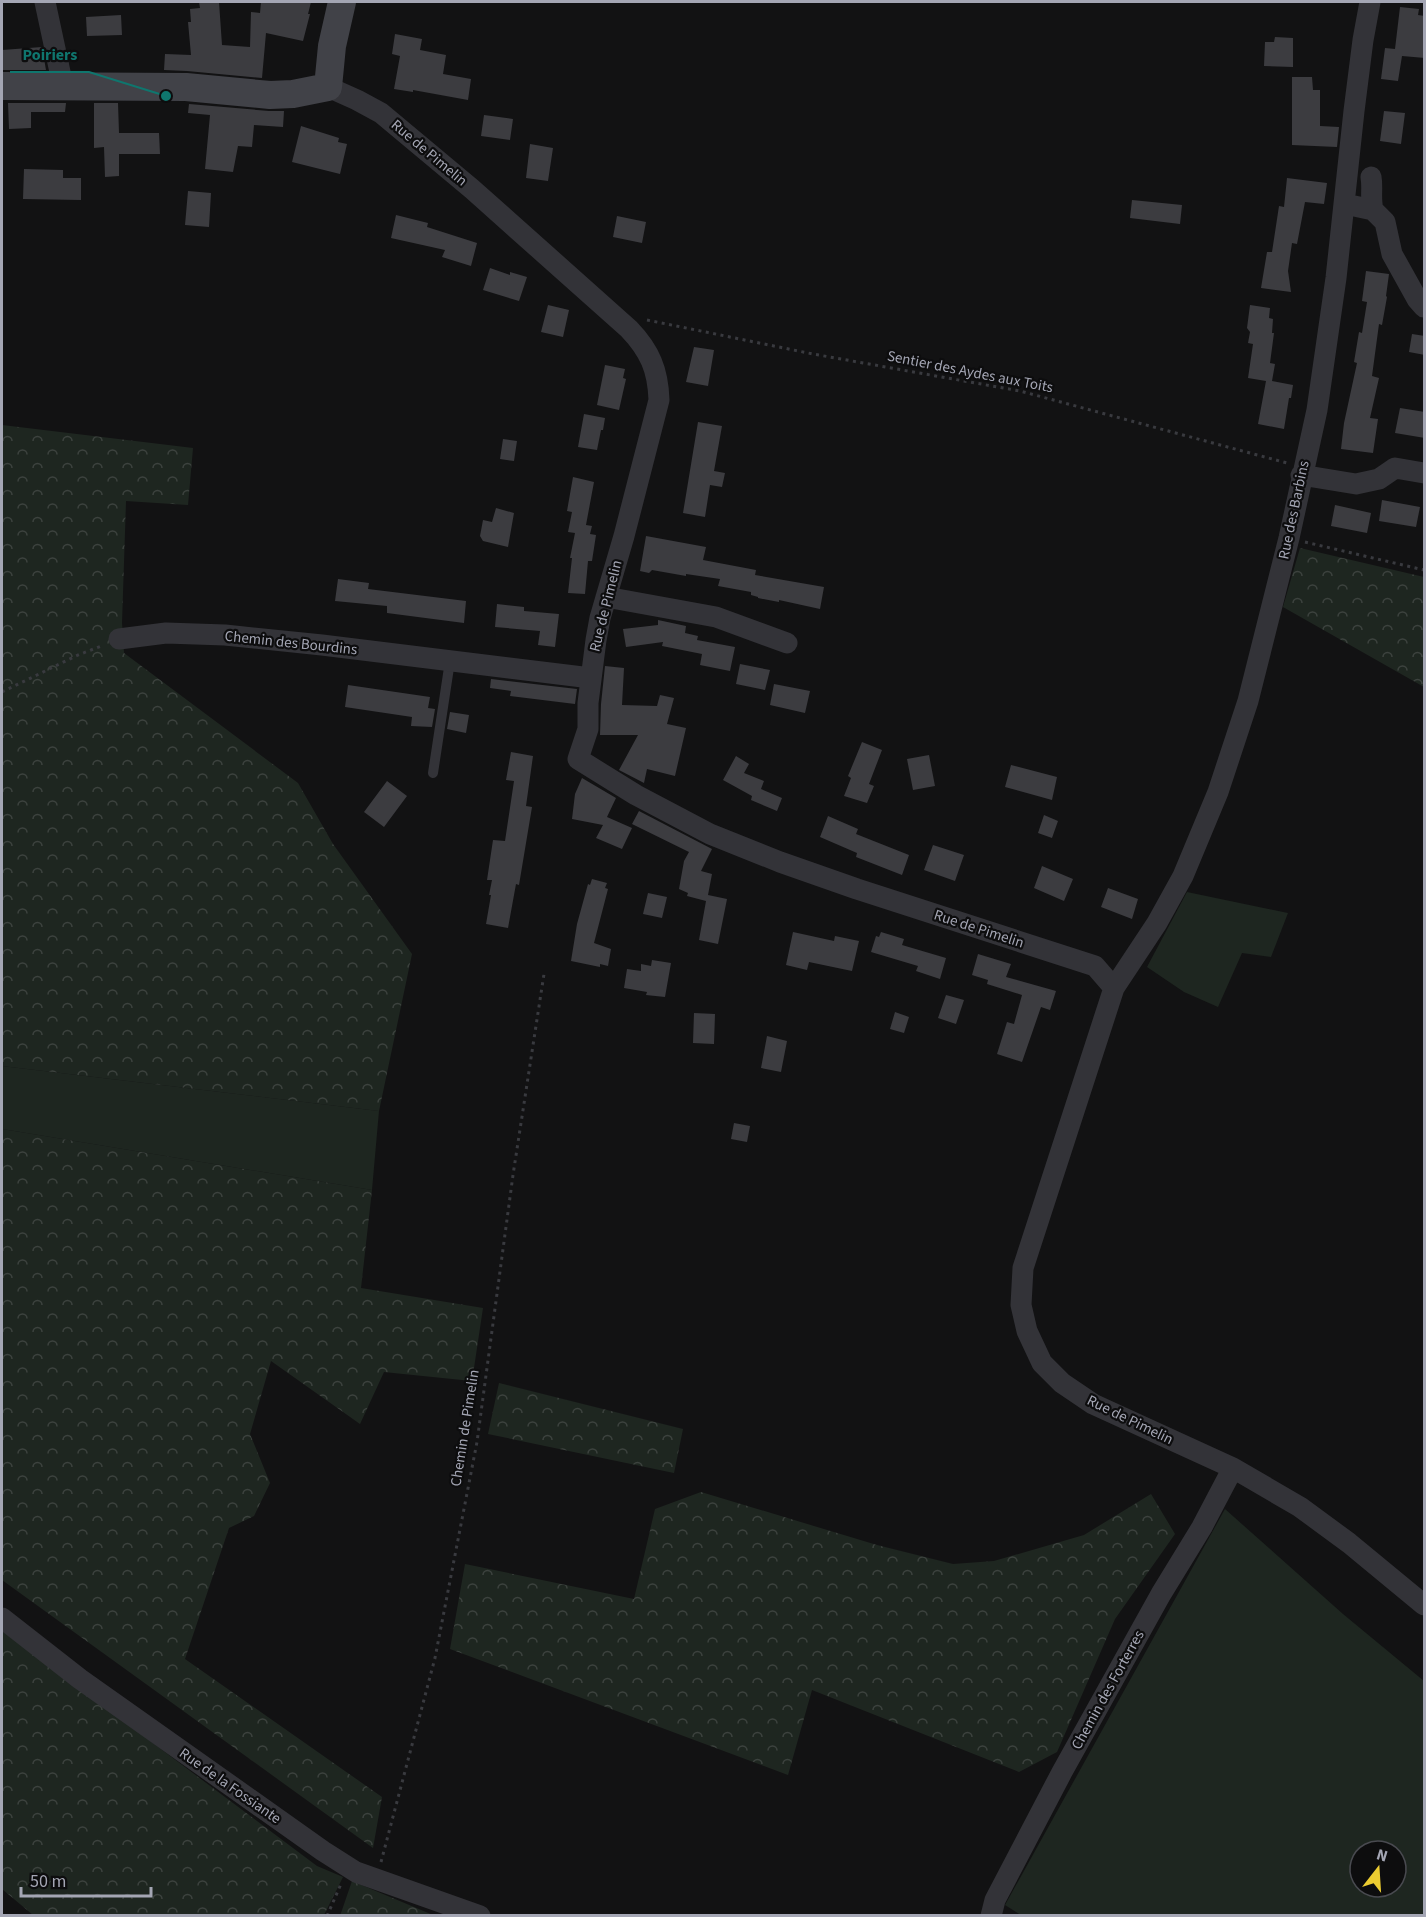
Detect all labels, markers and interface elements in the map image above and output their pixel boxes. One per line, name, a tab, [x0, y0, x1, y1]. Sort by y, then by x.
callout: Poiriers	[10, 38, 89, 72]
text: Poiriers	[23, 44, 77, 66]
street label: Rue de Pimelin	[386, 115, 472, 191]
street label: Sentier des Aydes aux Toits	[885, 346, 1055, 398]
street label: Rue des Barbins	[1273, 459, 1315, 561]
street label: Rue de Pimelin	[584, 558, 628, 654]
street label: Chemin des Bourdins	[224, 626, 358, 660]
street label: Rue de Pimelin	[931, 905, 1027, 953]
street label: Chemin de Pimelin	[445, 1368, 485, 1488]
street label: Rue de Pimelin	[1083, 1390, 1177, 1450]
street label: Chemin des Forterres	[1066, 1627, 1150, 1753]
street label: Rue de la Fossiante	[175, 1743, 285, 1829]
north arrow	[1348, 1839, 1408, 1899]
text: N	[1374, 1844, 1390, 1868]
scale bar	[21, 1860, 152, 1898]
text: 50 m	[30, 1869, 66, 1894]

